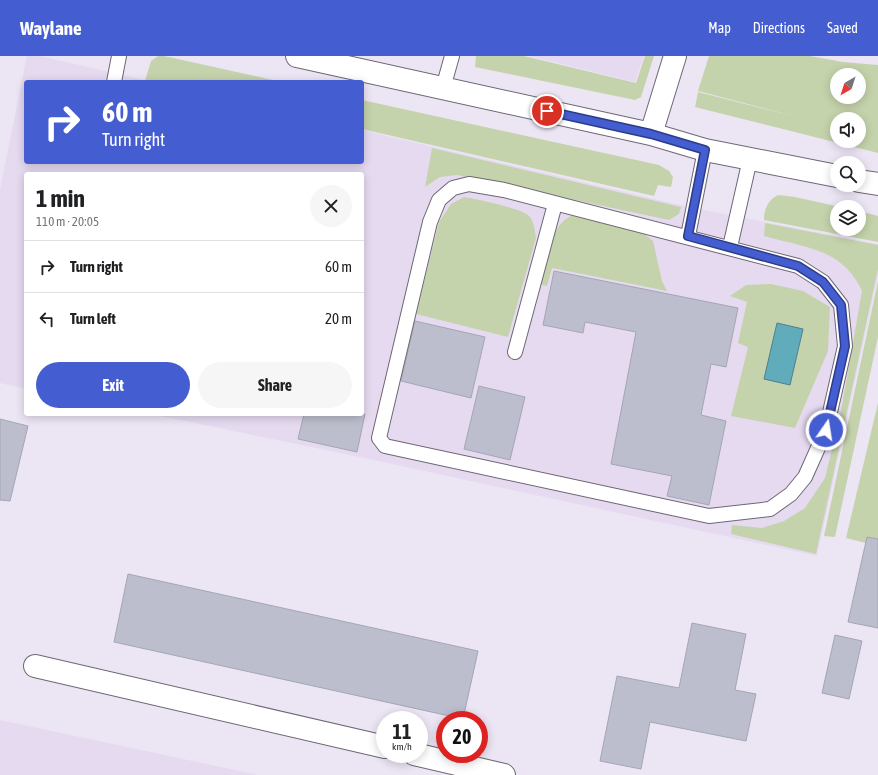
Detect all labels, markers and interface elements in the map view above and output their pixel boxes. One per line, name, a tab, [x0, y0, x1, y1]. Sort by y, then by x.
text: Waylane	[20, 17, 82, 39]
text: Map	[708, 20, 731, 36]
text: Directions	[753, 20, 805, 36]
text: Saved	[827, 20, 858, 36]
north arrow	[830, 68, 866, 104]
map controls	[830, 68, 866, 236]
pin	[530, 94, 564, 128]
icon: right	[36, 96, 88, 148]
text: 60 m	[102, 96, 152, 128]
icon: arrive	[536, 100, 558, 122]
button: sound	[830, 112, 866, 148]
text: Turn right	[102, 129, 165, 150]
button: search	[830, 156, 866, 192]
text: 1 min	[36, 185, 85, 212]
button: close	[310, 185, 352, 227]
button: layers	[830, 200, 866, 236]
text: 110 m · 20:05	[36, 214, 99, 229]
icon: right	[36, 256, 58, 278]
text: Turn right	[70, 258, 123, 275]
text: 60 m	[325, 258, 352, 275]
icon: left	[36, 308, 58, 330]
text: Turn left	[70, 310, 116, 327]
text: 20 m	[325, 310, 352, 327]
button: Exit	[36, 362, 190, 408]
button: Share	[198, 362, 352, 408]
position arrow	[805, 409, 847, 451]
speed limit sign: 20	[436, 711, 488, 763]
text: 11	[393, 720, 411, 743]
text: km/h	[392, 741, 412, 752]

